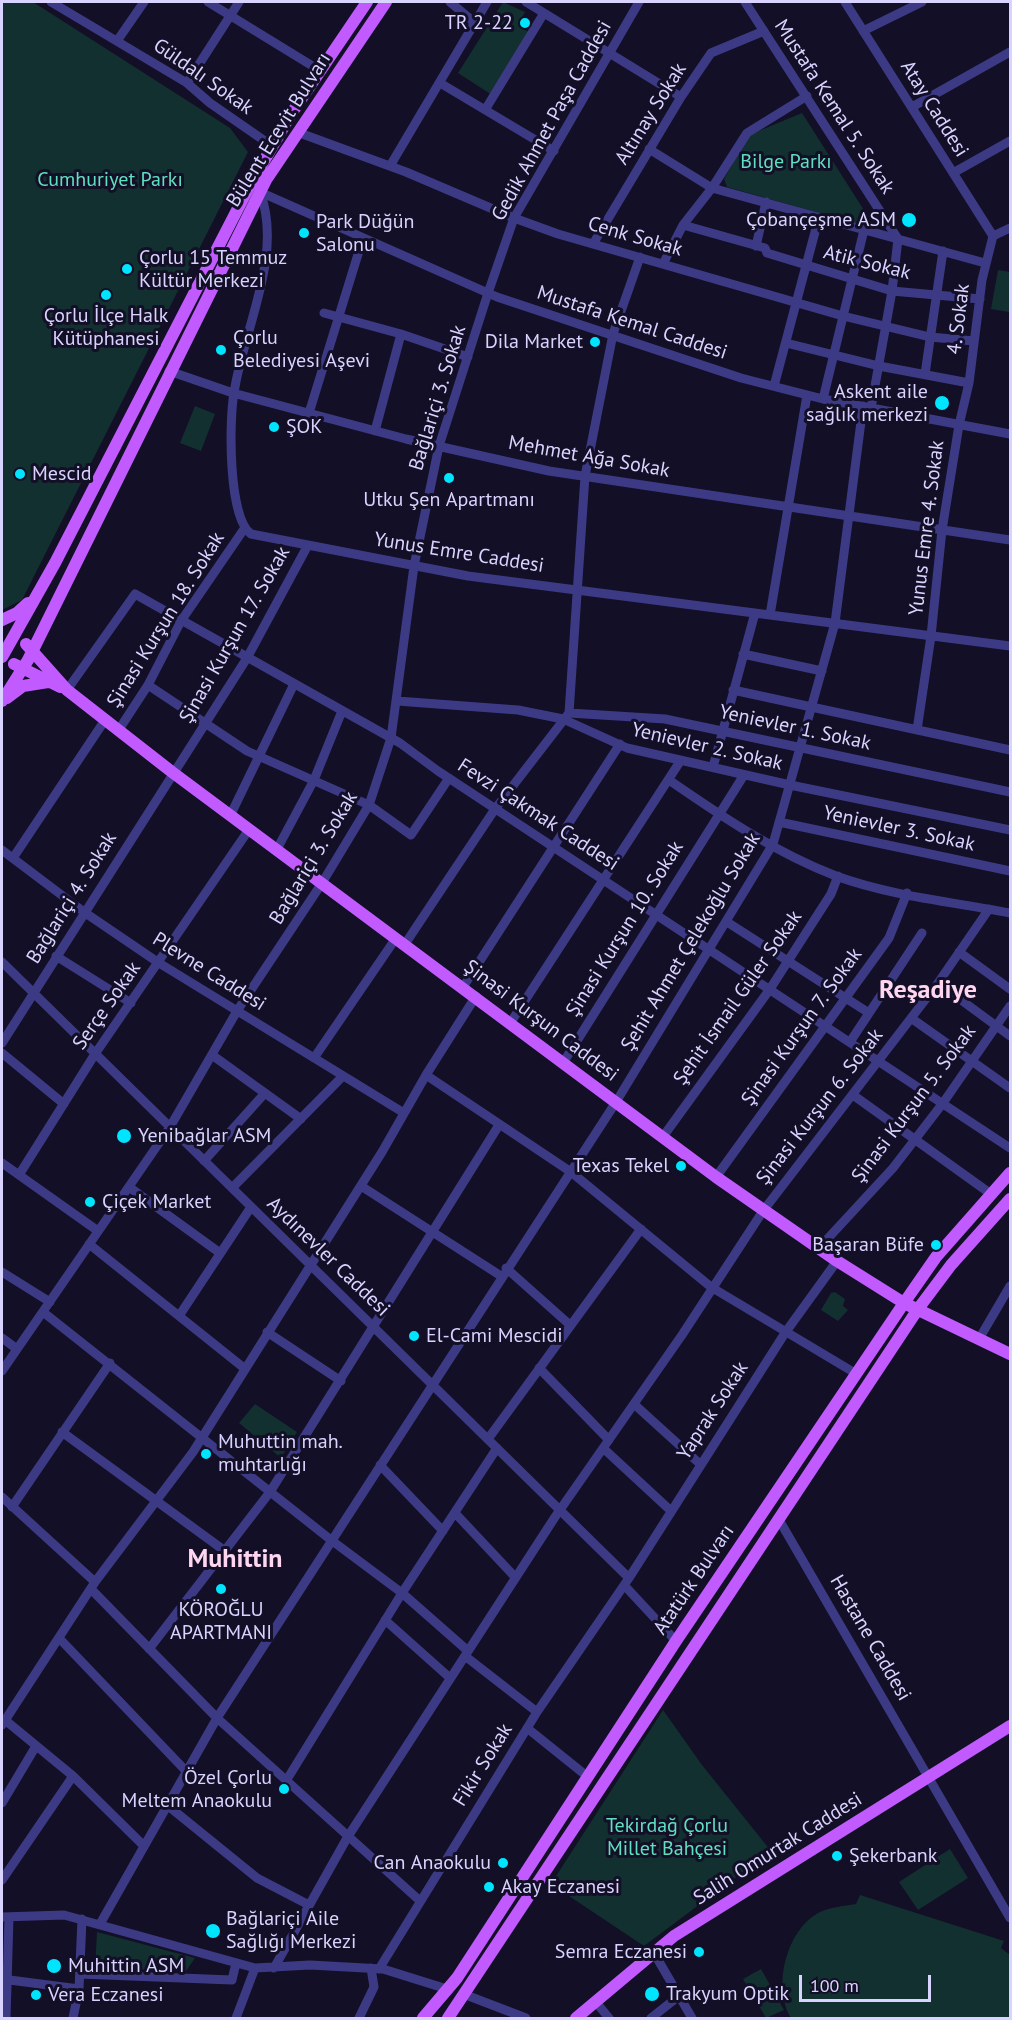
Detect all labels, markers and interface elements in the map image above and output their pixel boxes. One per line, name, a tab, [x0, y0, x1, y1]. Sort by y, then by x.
place label: TR 2-22	[445, 11, 513, 35]
street label: Mustafa Kemal 5. Sokak	[769, 15, 899, 199]
marker: TR 2-22	[518, 16, 532, 30]
street label: Gedik Ahmet Paşa Caddesi	[487, 17, 617, 225]
street label: Güldalı Sokak	[148, 34, 258, 120]
street label: Bülent Ecevit Bulvarı	[222, 48, 336, 212]
street label: Atay Caddesi	[895, 56, 973, 162]
street label: Altınay Sokak	[610, 59, 692, 169]
park label: Bilge Parkı	[740, 150, 832, 174]
park label: Cumhuriyet Parkı	[37, 168, 183, 192]
place label: Çobançeşme ASM	[746, 208, 896, 232]
place label: Park Düğün Salonu	[316, 210, 414, 257]
marker: Çobançeşme ASM	[900, 211, 918, 229]
street label: Cenk Sokak	[585, 212, 685, 262]
marker: Park Düğün Salonu	[297, 226, 311, 240]
street label: Atik Sokak	[821, 241, 913, 285]
place label: Çorlu 15 Temmuz Kültür Merkezi	[139, 246, 287, 293]
marker: Çorlu 15 Temmuz Kültür Merkezi	[120, 262, 134, 276]
street label: Mustafa Kemal Caddesi	[534, 281, 730, 365]
street label: 4. Sokak	[943, 282, 975, 356]
marker: Çorlu İlçe Halk Kütüphanesi	[99, 288, 113, 302]
place label: Çorlu İlçe Halk Kütüphanesi	[44, 304, 168, 351]
street label: Bağlariçi 3. Sokak	[404, 322, 472, 474]
place label: Çorlu Belediyesi Aşevi	[233, 326, 370, 373]
place label: Dila Market	[485, 330, 583, 354]
marker: Dila Market	[588, 335, 602, 349]
marker: Çorlu Belediyesi Aşevi	[214, 343, 228, 357]
place label: Askent aile sağlık merkezi	[806, 380, 928, 427]
marker: Askent aile sağlık merkezi	[933, 394, 951, 412]
place label: ŞOK	[286, 415, 322, 439]
marker: ŞOK	[267, 420, 281, 434]
street label: Mehmet Ağa Sokak	[507, 431, 671, 483]
street label: Yunus Emre 4. Sokak	[904, 439, 950, 617]
place label: Mescid	[32, 462, 92, 486]
marker: Mescid	[13, 467, 27, 481]
marker: Utku Şen Apartmanı	[442, 471, 456, 485]
place label: Utku Şen Apartmanı	[363, 488, 535, 512]
street label: Şinasi Kurşun 18. Sokak	[102, 528, 230, 712]
street label: Yunus Emre Caddesi	[372, 528, 546, 578]
street label: Şinasi Kurşun 17. Sokak	[175, 542, 295, 728]
street label: Yenievler 1. Sokak	[717, 700, 873, 756]
street label: Yenievler 2. Sokak	[629, 718, 785, 776]
street label: Fevzi Çakmak Caddesi	[453, 754, 623, 876]
street label: Bağlariçi 3. Sokak	[265, 787, 363, 929]
street label: Yenievler 3. Sokak	[821, 801, 977, 857]
street label: Bağlariçi 4. Sokak	[22, 828, 122, 968]
street label: Şehit Ahmet Çelekoğlu Sokak	[616, 828, 766, 1056]
street label: Şinasi Kurşun 10. Sokak	[561, 837, 689, 1021]
street label: Şehit İsmail Güler Sokak	[669, 906, 807, 1090]
street label: Plevne Caddesi	[148, 928, 270, 1016]
street label: Şinasi Kurşun 7. Sokak	[737, 943, 867, 1111]
street label: Şinasi Kurşun Caddesi	[459, 955, 623, 1087]
street label: Serçe Sokak	[68, 957, 146, 1055]
district label: Reşadiye	[879, 975, 977, 1007]
street label: Şinasi Kurşun 5. Sokak	[847, 1020, 981, 1188]
street label: Şinasi Kurşun 6. Sokak	[752, 1024, 888, 1190]
place label: Yenibağlar ASM	[138, 1124, 271, 1148]
marker: Yenibağlar ASM	[115, 1127, 133, 1145]
place label: Texas Tekel	[573, 1154, 669, 1178]
marker: Texas Tekel	[674, 1159, 688, 1173]
place label: Çiçek Market	[102, 1190, 211, 1214]
street label: Aydınevler Caddesi	[262, 1192, 394, 1322]
marker: Çiçek Market	[83, 1195, 97, 1209]
place label: Başaran Büfe	[812, 1233, 924, 1257]
marker: Başaran Büfe	[929, 1238, 943, 1252]
place label: El-Cami Mescidi	[426, 1324, 563, 1348]
marker: El-Cami Mescidi	[407, 1329, 421, 1343]
street label: Yaprak Sokak	[672, 1357, 754, 1465]
place label: Muhuttin mah. muhtarlığı	[218, 1430, 343, 1477]
marker: Muhuttin mah. muhtarlığı	[199, 1447, 213, 1461]
street label: Atatürk Bulvarı	[648, 1520, 740, 1640]
district label: Muhittin	[187, 1544, 283, 1576]
street label: Hastane Caddesi	[824, 1571, 916, 1705]
marker: KÖROĞLU APARTMANI	[214, 1582, 228, 1596]
place label: KÖROĞLU APARTMANI	[170, 1598, 272, 1645]
street label: Fikir Sokak	[448, 1719, 518, 1811]
place label: Özel Çorlu Meltem Anaokulu	[122, 1766, 272, 1813]
marker: Özel Çorlu Meltem Anaokulu	[277, 1782, 291, 1796]
street label: Salih Omurtak Caddesi	[689, 1787, 867, 1911]
park label: Tekirdağ Çorlu Millet Bahçesi	[606, 1814, 728, 1861]
place label: Şekerbank	[849, 1844, 937, 1868]
marker: Şekerbank	[830, 1849, 844, 1863]
place label: Can Anaokulu	[373, 1851, 491, 1875]
marker: Can Anaokulu	[496, 1856, 510, 1870]
place label: Akay Eczanesi	[501, 1875, 620, 1899]
marker: Akay Eczanesi	[482, 1880, 496, 1894]
place label: Bağlariçi Aile Sağlığı Merkezi	[226, 1907, 356, 1954]
marker: Bağlariçi Aile Sağlığı Merkezi	[204, 1922, 222, 1940]
place label: Semra Eczanesi	[555, 1940, 687, 1964]
marker: Semra Eczanesi	[692, 1945, 706, 1959]
place label: Muhittin ASM	[68, 1954, 184, 1978]
marker: Muhittin ASM	[45, 1957, 63, 1975]
scale bar	[802, 1963, 934, 2001]
text: 100 m	[810, 1974, 859, 1997]
place label: Trakyum Optik	[666, 1982, 789, 2006]
place label: Vera Eczanesi	[48, 1983, 164, 2007]
marker: Trakyum Optik	[643, 1985, 661, 2003]
marker: Vera Eczanesi	[29, 1988, 43, 2002]

